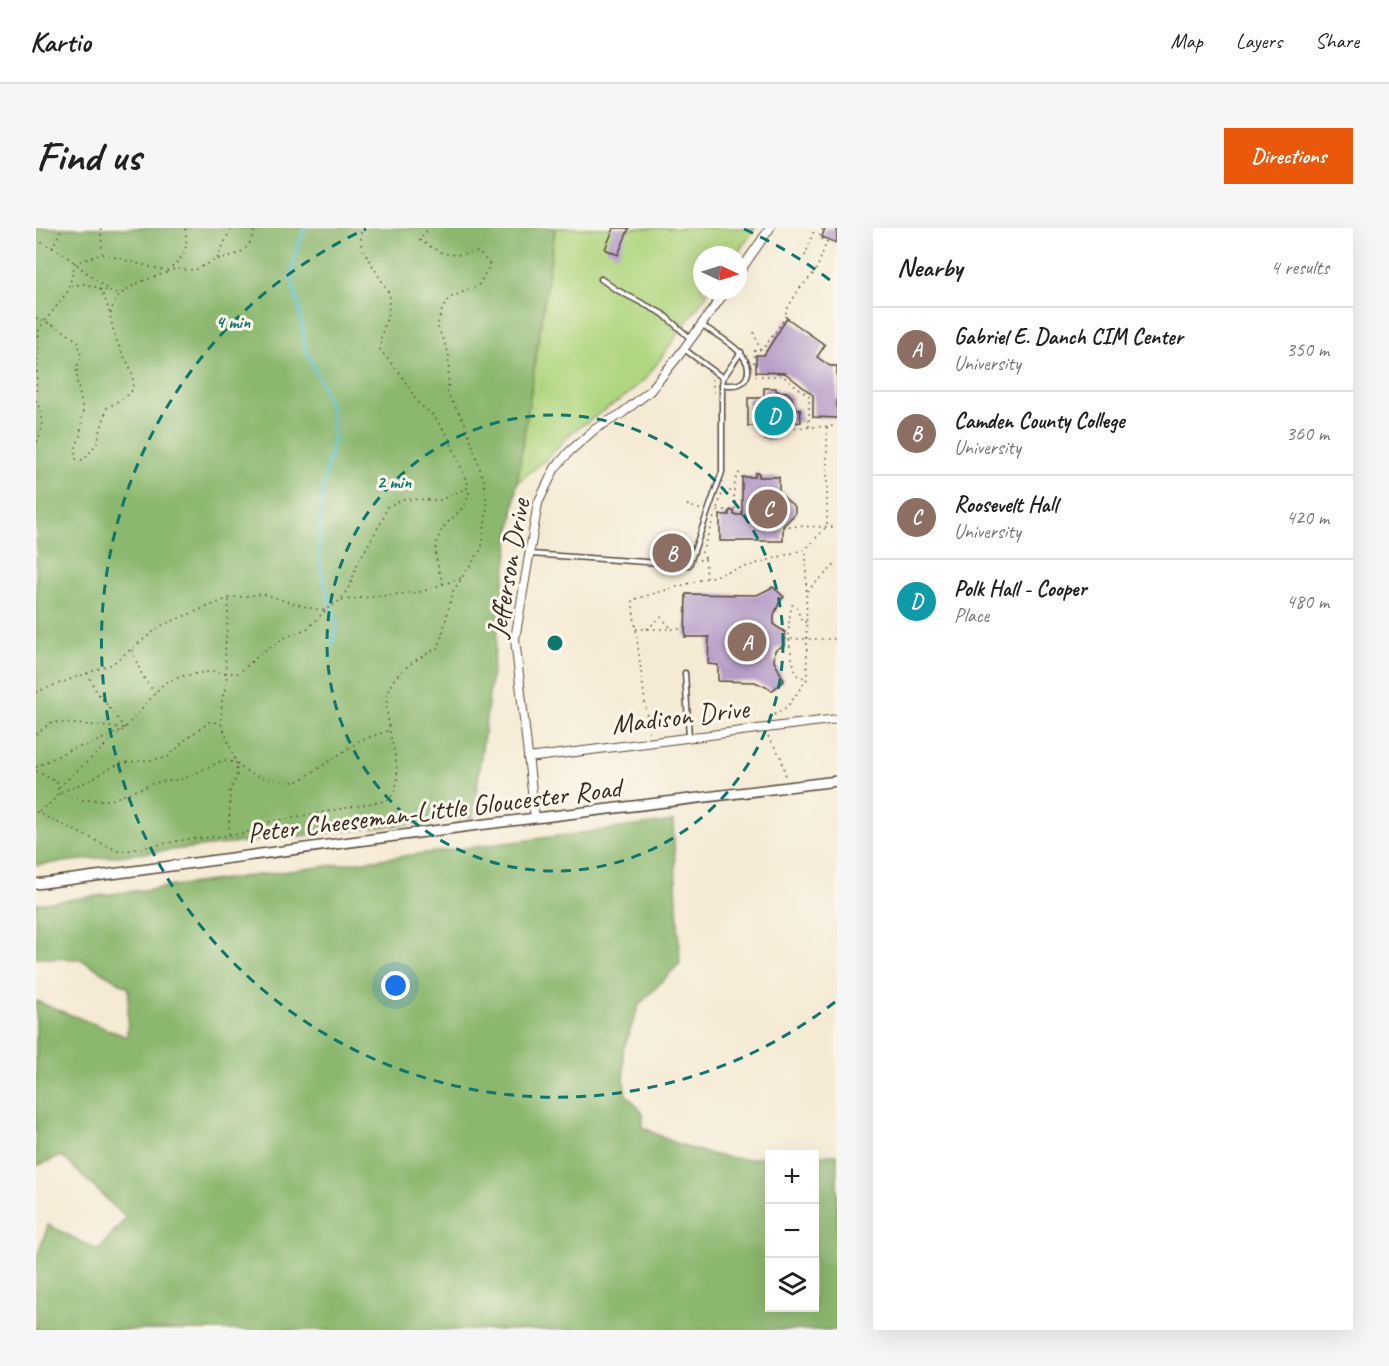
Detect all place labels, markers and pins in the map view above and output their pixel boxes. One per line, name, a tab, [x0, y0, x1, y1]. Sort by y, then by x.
pin: D	[754, 394, 794, 438]
pin: C	[748, 486, 788, 532]
pin: B	[652, 530, 692, 576]
pin: A	[728, 620, 766, 664]
centre of rings	[545, 633, 565, 653]

